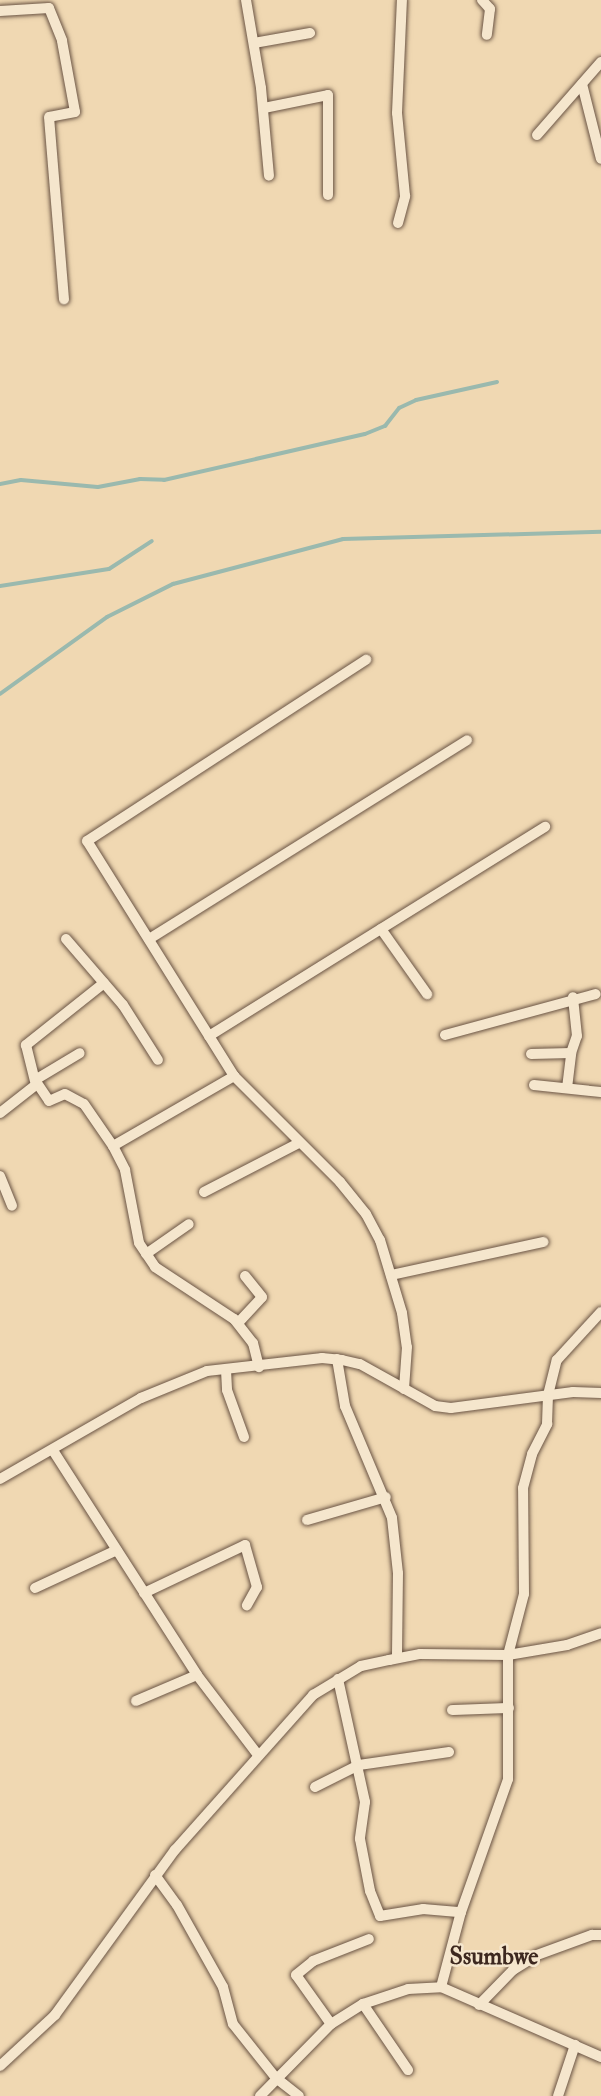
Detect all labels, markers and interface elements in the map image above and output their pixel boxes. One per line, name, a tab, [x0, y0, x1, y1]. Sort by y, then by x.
district label: Ssumbwe	[450, 1943, 538, 1971]

